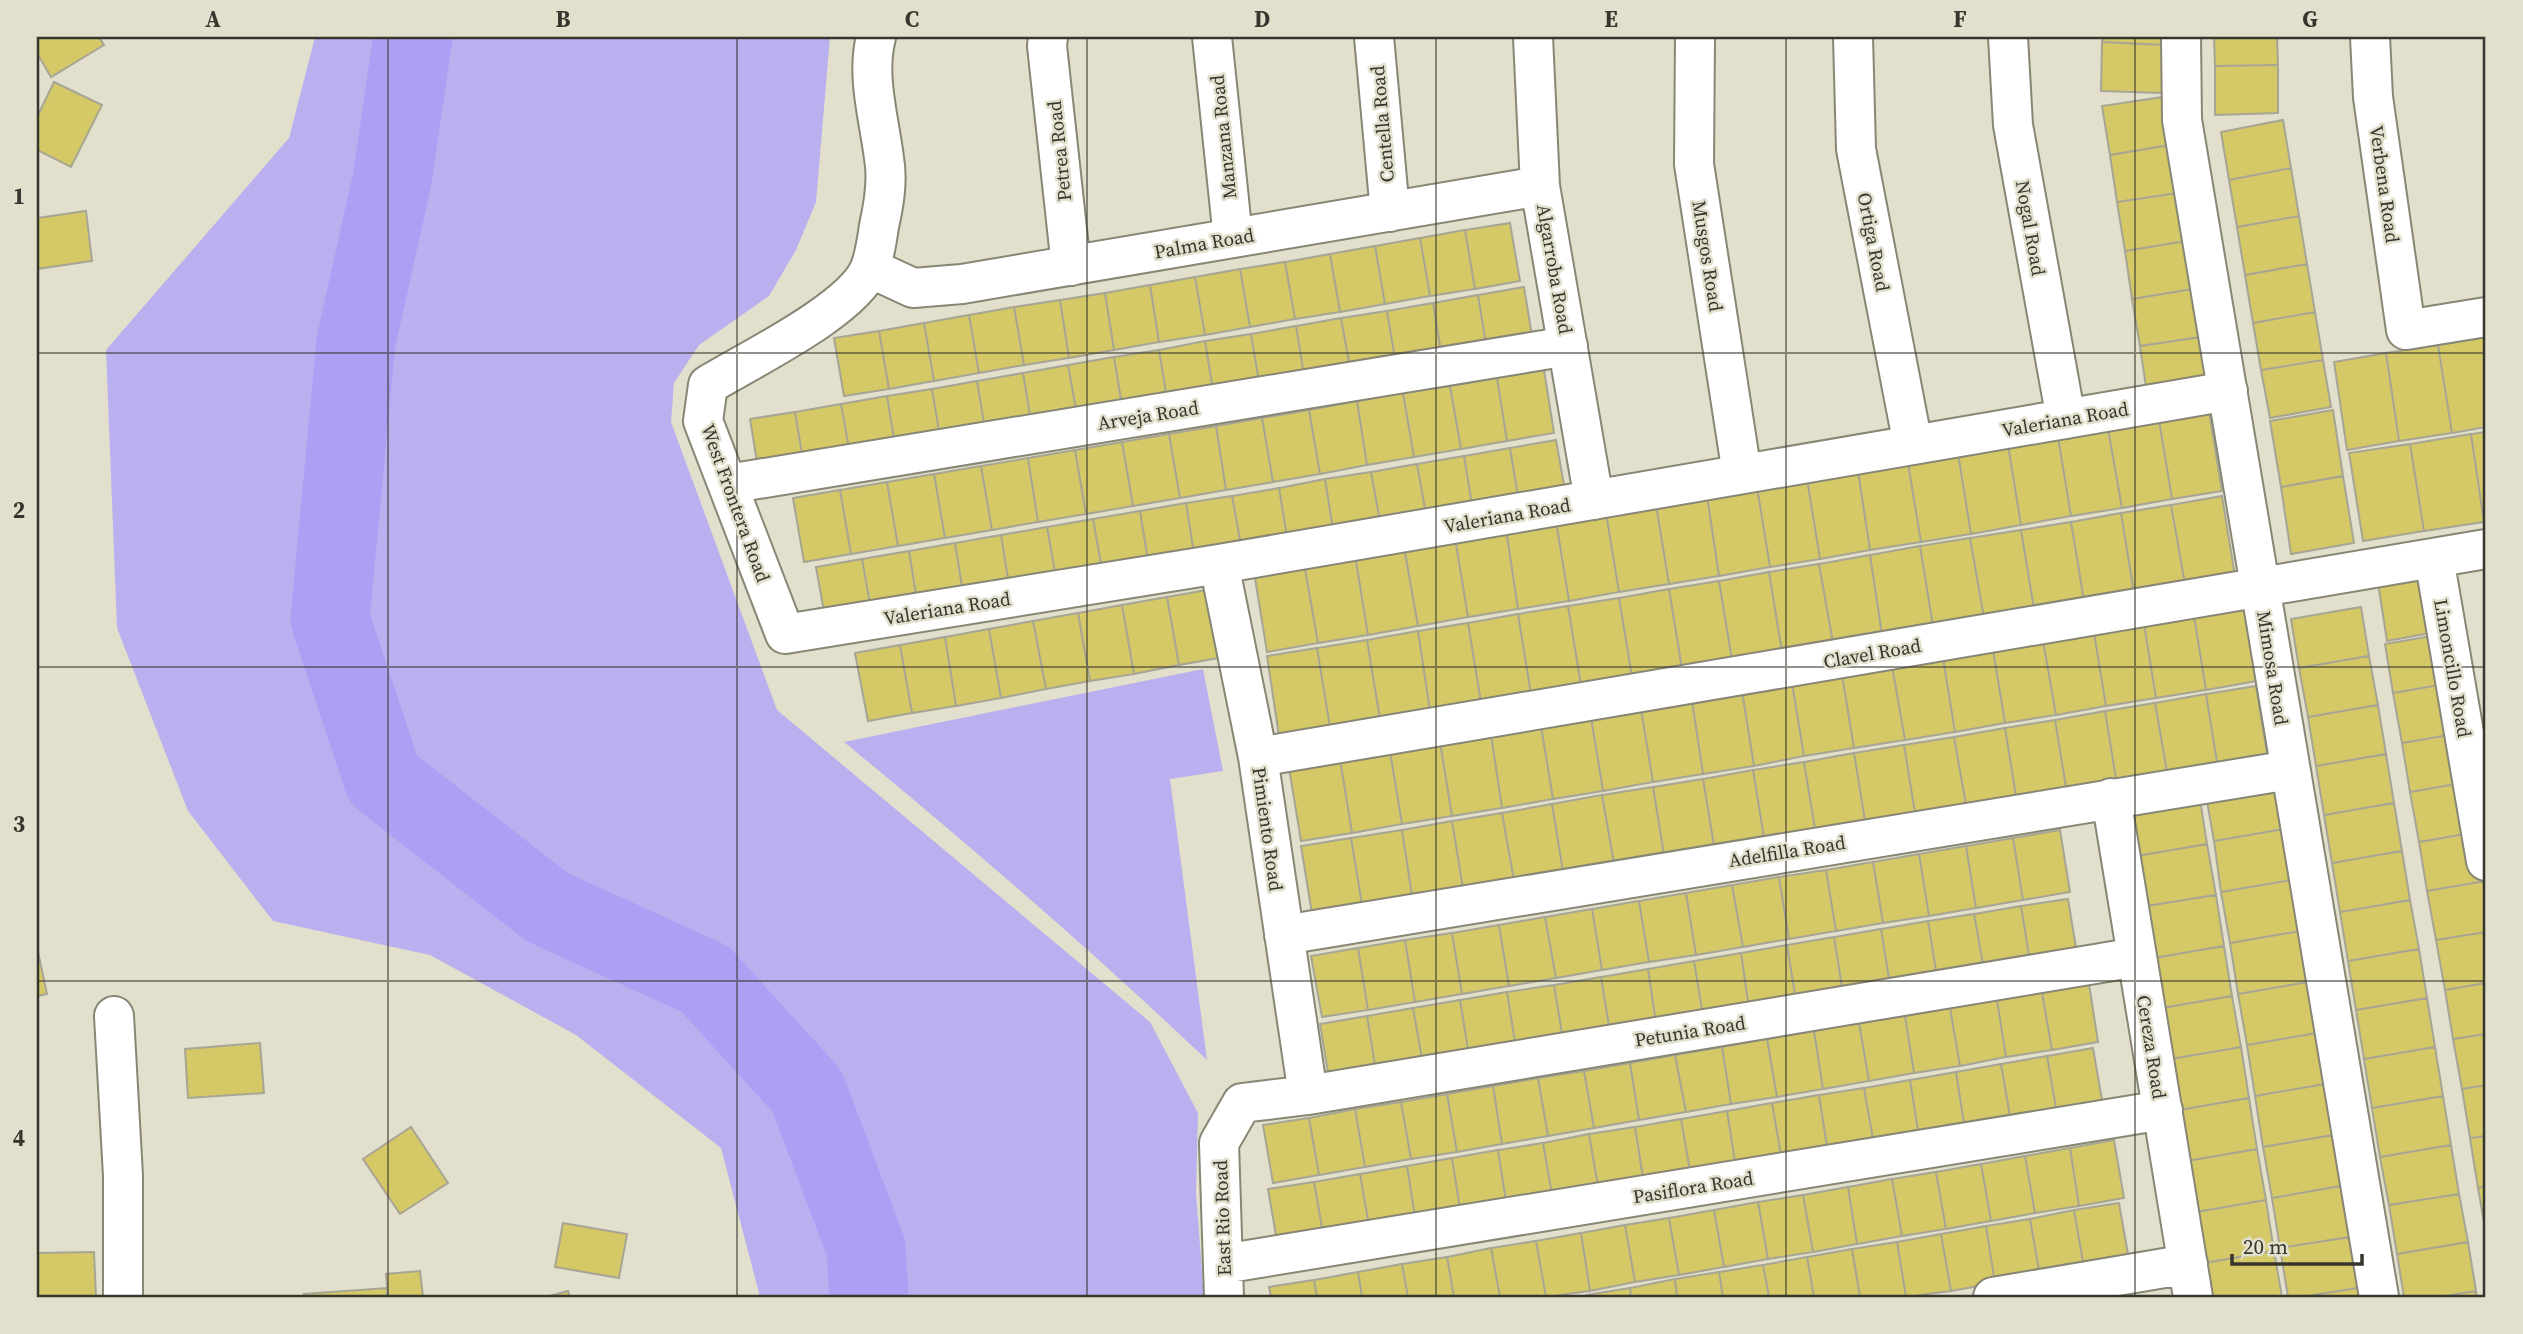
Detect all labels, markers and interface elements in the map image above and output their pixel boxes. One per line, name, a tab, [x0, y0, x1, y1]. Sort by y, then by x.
text: A	[205, 3, 221, 35]
text: B	[556, 3, 571, 35]
text: C	[905, 3, 919, 35]
text: D	[1254, 3, 1270, 35]
text: E	[1604, 3, 1618, 35]
text: F	[1953, 3, 1967, 35]
text: G	[2302, 3, 2318, 35]
street label: Centella Road	[1364, 64, 1400, 183]
street label: Manzana Road	[1204, 73, 1242, 200]
street label: Petrea Road	[1041, 99, 1077, 203]
street label: Verbena Road	[2364, 124, 2406, 245]
street label: Nogal Road	[2010, 178, 2052, 278]
text: 1	[13, 180, 25, 212]
street label: Ortiga Road	[1852, 190, 1896, 294]
street label: Musgos Road	[1686, 199, 1730, 314]
street label: Algarroba Road	[1531, 202, 1579, 336]
street label: Palma Road	[1152, 221, 1256, 265]
street label: Arveja Road	[1096, 394, 1201, 436]
street label: Valeriana Road	[2000, 395, 2131, 443]
street label: West Frontera Road	[695, 420, 777, 586]
street label: Valeriana Road	[1442, 491, 1573, 539]
text: 2	[13, 494, 25, 526]
street label: Valeriana Road	[882, 585, 1013, 631]
street label: Limoncillo Road	[2428, 597, 2478, 740]
street label: Mimosa Road	[2251, 609, 2295, 727]
street label: Clavel Road	[1821, 632, 1923, 674]
street label: Pimiento Road	[1246, 765, 1290, 893]
text: 3	[13, 808, 25, 840]
street label: Adelfilla Road	[1727, 829, 1848, 873]
street label: Cereza Road	[2131, 993, 2173, 1101]
street label: Petunia Road	[1633, 1009, 1748, 1053]
text: 4	[13, 1122, 25, 1154]
street label: East Rio Road	[1207, 1159, 1237, 1276]
street label: Pasiflora Road	[1631, 1165, 1755, 1209]
scale bar	[2232, 1222, 2362, 1266]
text: 20 m	[2243, 1232, 2288, 1261]

